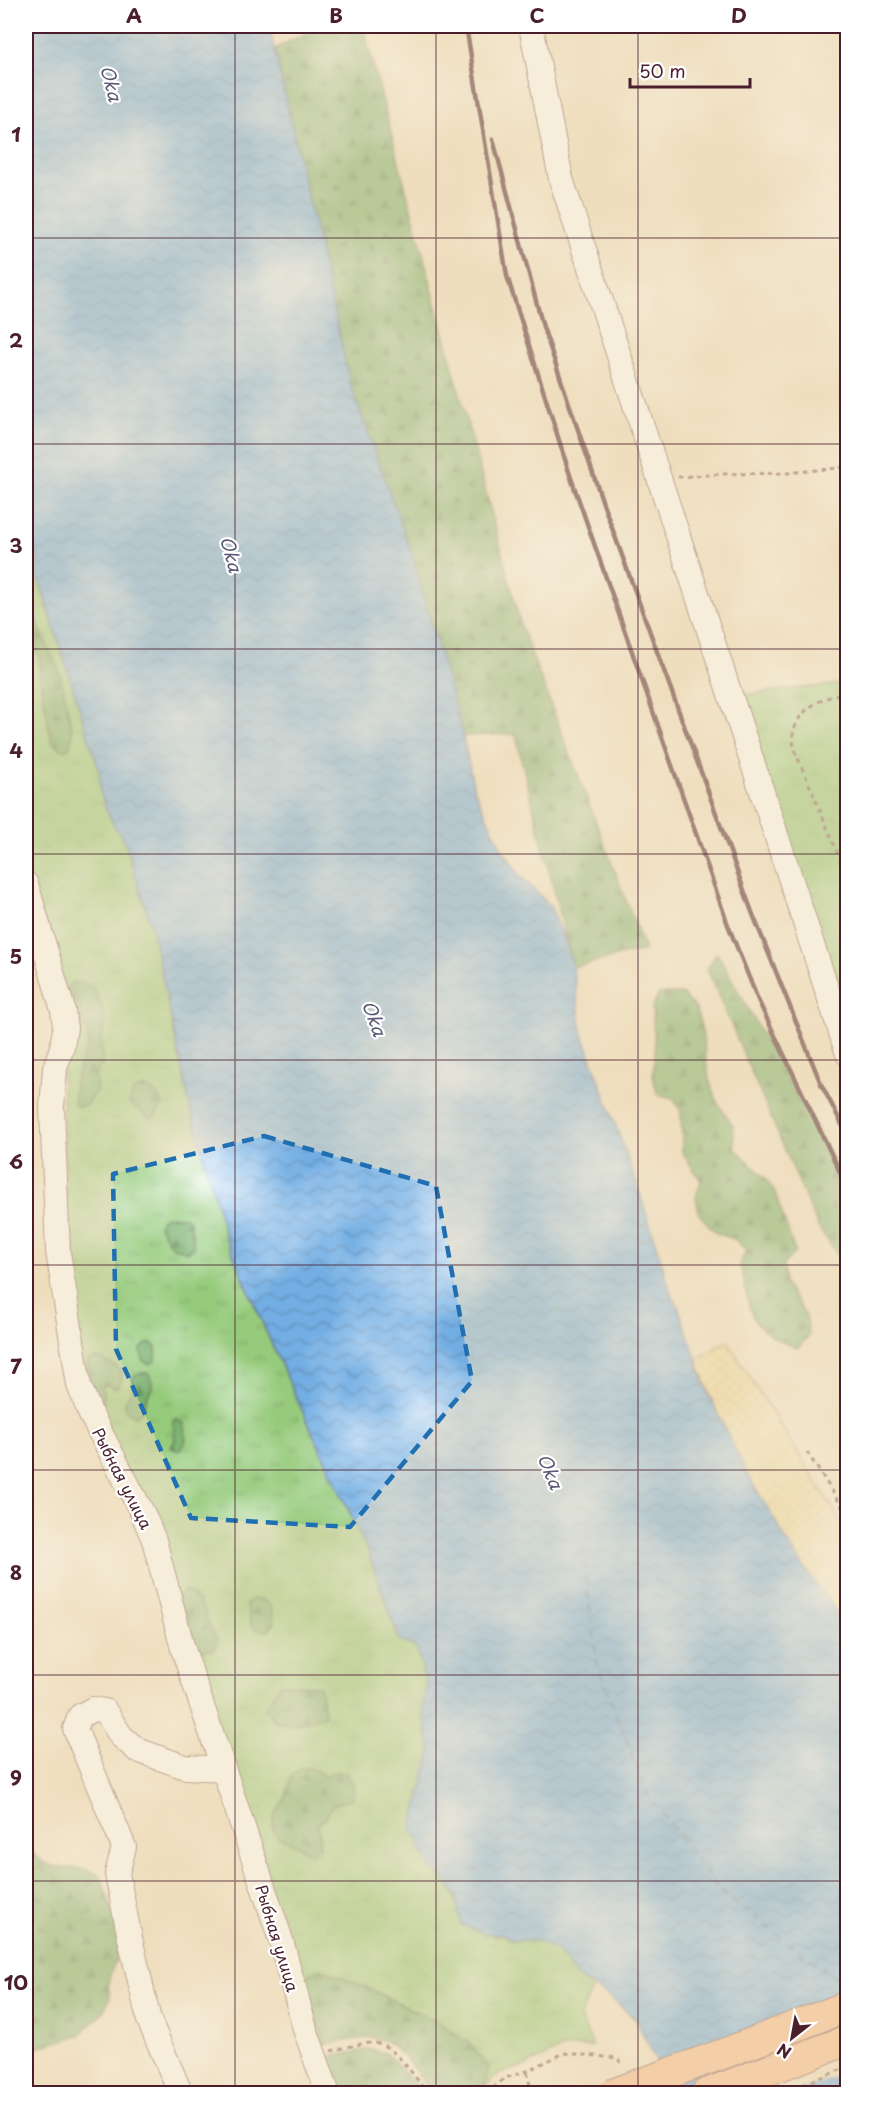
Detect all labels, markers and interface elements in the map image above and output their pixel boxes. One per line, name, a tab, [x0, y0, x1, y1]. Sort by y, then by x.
text: A	[126, 0, 142, 30]
text: B	[329, 0, 343, 30]
text: C	[529, 0, 545, 30]
text: D	[731, 0, 747, 30]
scale bar	[630, 51, 750, 89]
text: 50 m	[639, 57, 686, 84]
water label: Oka	[94, 62, 130, 105]
text: 1	[11, 119, 21, 149]
text: 2	[9, 325, 23, 355]
text: 3	[9, 530, 23, 560]
water label: Oka	[214, 533, 250, 576]
text: 4	[9, 735, 23, 765]
text: 5	[10, 941, 22, 971]
water label: Oka	[356, 996, 394, 1040]
text: 6	[9, 1146, 23, 1176]
text: 7	[10, 1351, 22, 1381]
street label: Рыбная улица	[87, 1423, 159, 1533]
water label: Oka	[532, 1449, 571, 1494]
text: 8	[10, 1557, 22, 1587]
text: 9	[10, 1762, 22, 1792]
street label: Рыбная улица	[250, 1881, 306, 1995]
text: 10	[4, 1967, 28, 1997]
north arrow	[762, 2008, 822, 2068]
text: N	[772, 2038, 795, 2065]

